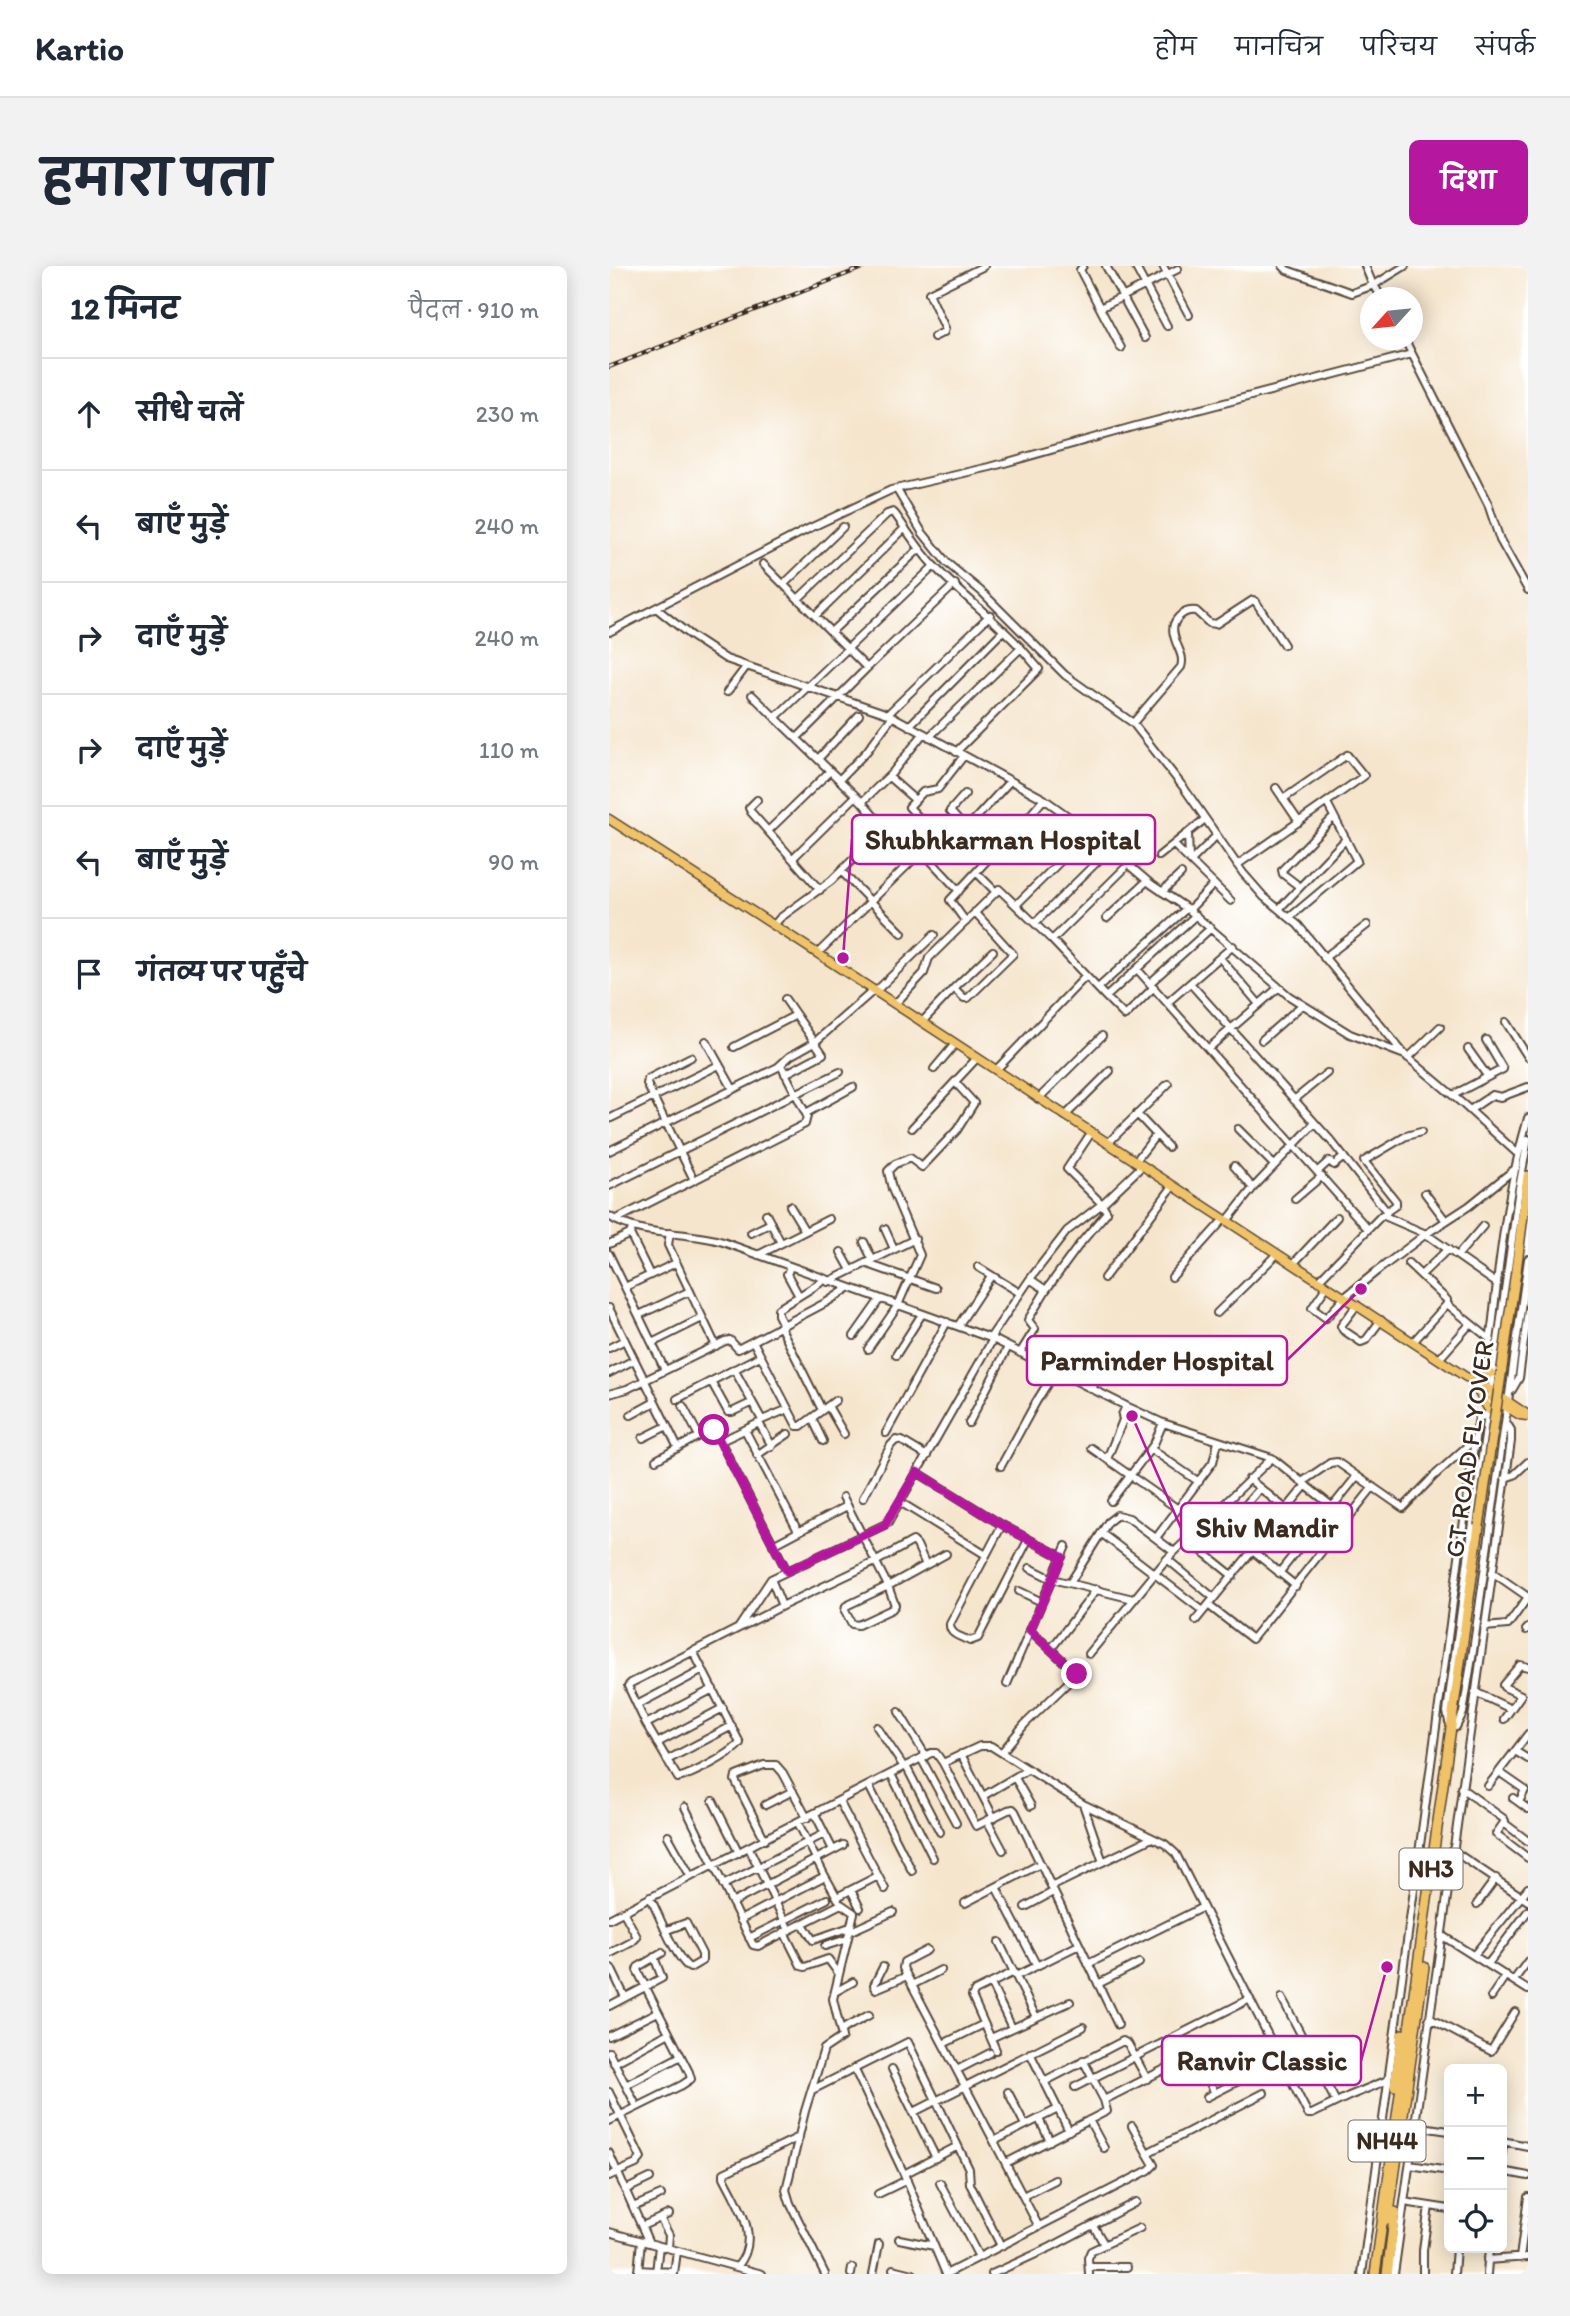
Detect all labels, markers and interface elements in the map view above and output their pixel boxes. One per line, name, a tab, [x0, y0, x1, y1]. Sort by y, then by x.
text: Kartio	[35, 29, 124, 68]
text: होम	[1154, 32, 1197, 61]
text: मानचित्र	[1235, 32, 1323, 61]
text: परिचय	[1361, 32, 1437, 61]
text: संपर्क	[1475, 32, 1535, 61]
button: दिशा	[1409, 140, 1528, 225]
text: हमारा पता	[42, 148, 271, 207]
north arrow	[1360, 287, 1423, 350]
text: 12 मिनट	[70, 290, 179, 327]
text: पैदल · 910 m	[409, 296, 539, 324]
icon: ahead	[70, 395, 108, 433]
text: सीधे चलें	[137, 396, 243, 428]
text: 230 m	[476, 400, 539, 428]
icon: left	[70, 507, 108, 545]
text: बाएँ मुड़ें	[137, 508, 227, 540]
text: 240 m	[474, 512, 539, 540]
icon: right	[70, 619, 108, 657]
text: दाएँ मुड़ें	[137, 620, 227, 652]
text: 240 m	[474, 624, 539, 652]
icon: right	[70, 731, 108, 769]
text: दाएँ मुड़ें	[137, 732, 227, 764]
text: 110 m	[479, 736, 539, 764]
callout: Shubhkarman Hospital	[852, 815, 1155, 864]
text: Shubhkarman Hospital	[865, 822, 1141, 856]
icon: left	[70, 843, 108, 881]
text: बाएँ मुड़ें	[137, 844, 227, 876]
text: 90 m	[488, 848, 539, 876]
icon: arrive	[70, 955, 108, 993]
text: गंतव्य पर पहुँचे	[137, 956, 307, 988]
callout: Parminder Hospital	[1027, 1336, 1287, 1385]
street label: GT ROAD FLYOVER	[1438, 1338, 1500, 1560]
text: Parminder Hospital	[1040, 1343, 1274, 1377]
route start	[698, 1414, 729, 1445]
callout: Shiv Mandir	[1181, 1503, 1352, 1552]
text: Shiv Mandir	[1196, 1510, 1339, 1544]
route end	[1061, 1658, 1092, 1689]
road number: NH3	[1399, 1848, 1463, 1890]
callout: Ranvir Classic	[1162, 2036, 1361, 2085]
text: Ranvir Classic	[1177, 2043, 1347, 2077]
map controls	[1444, 2064, 1507, 2253]
button: +	[1444, 2064, 1507, 2127]
road number: NH44	[1349, 2120, 1425, 2162]
button: −	[1444, 2127, 1507, 2190]
button: locate	[1444, 2190, 1507, 2253]

